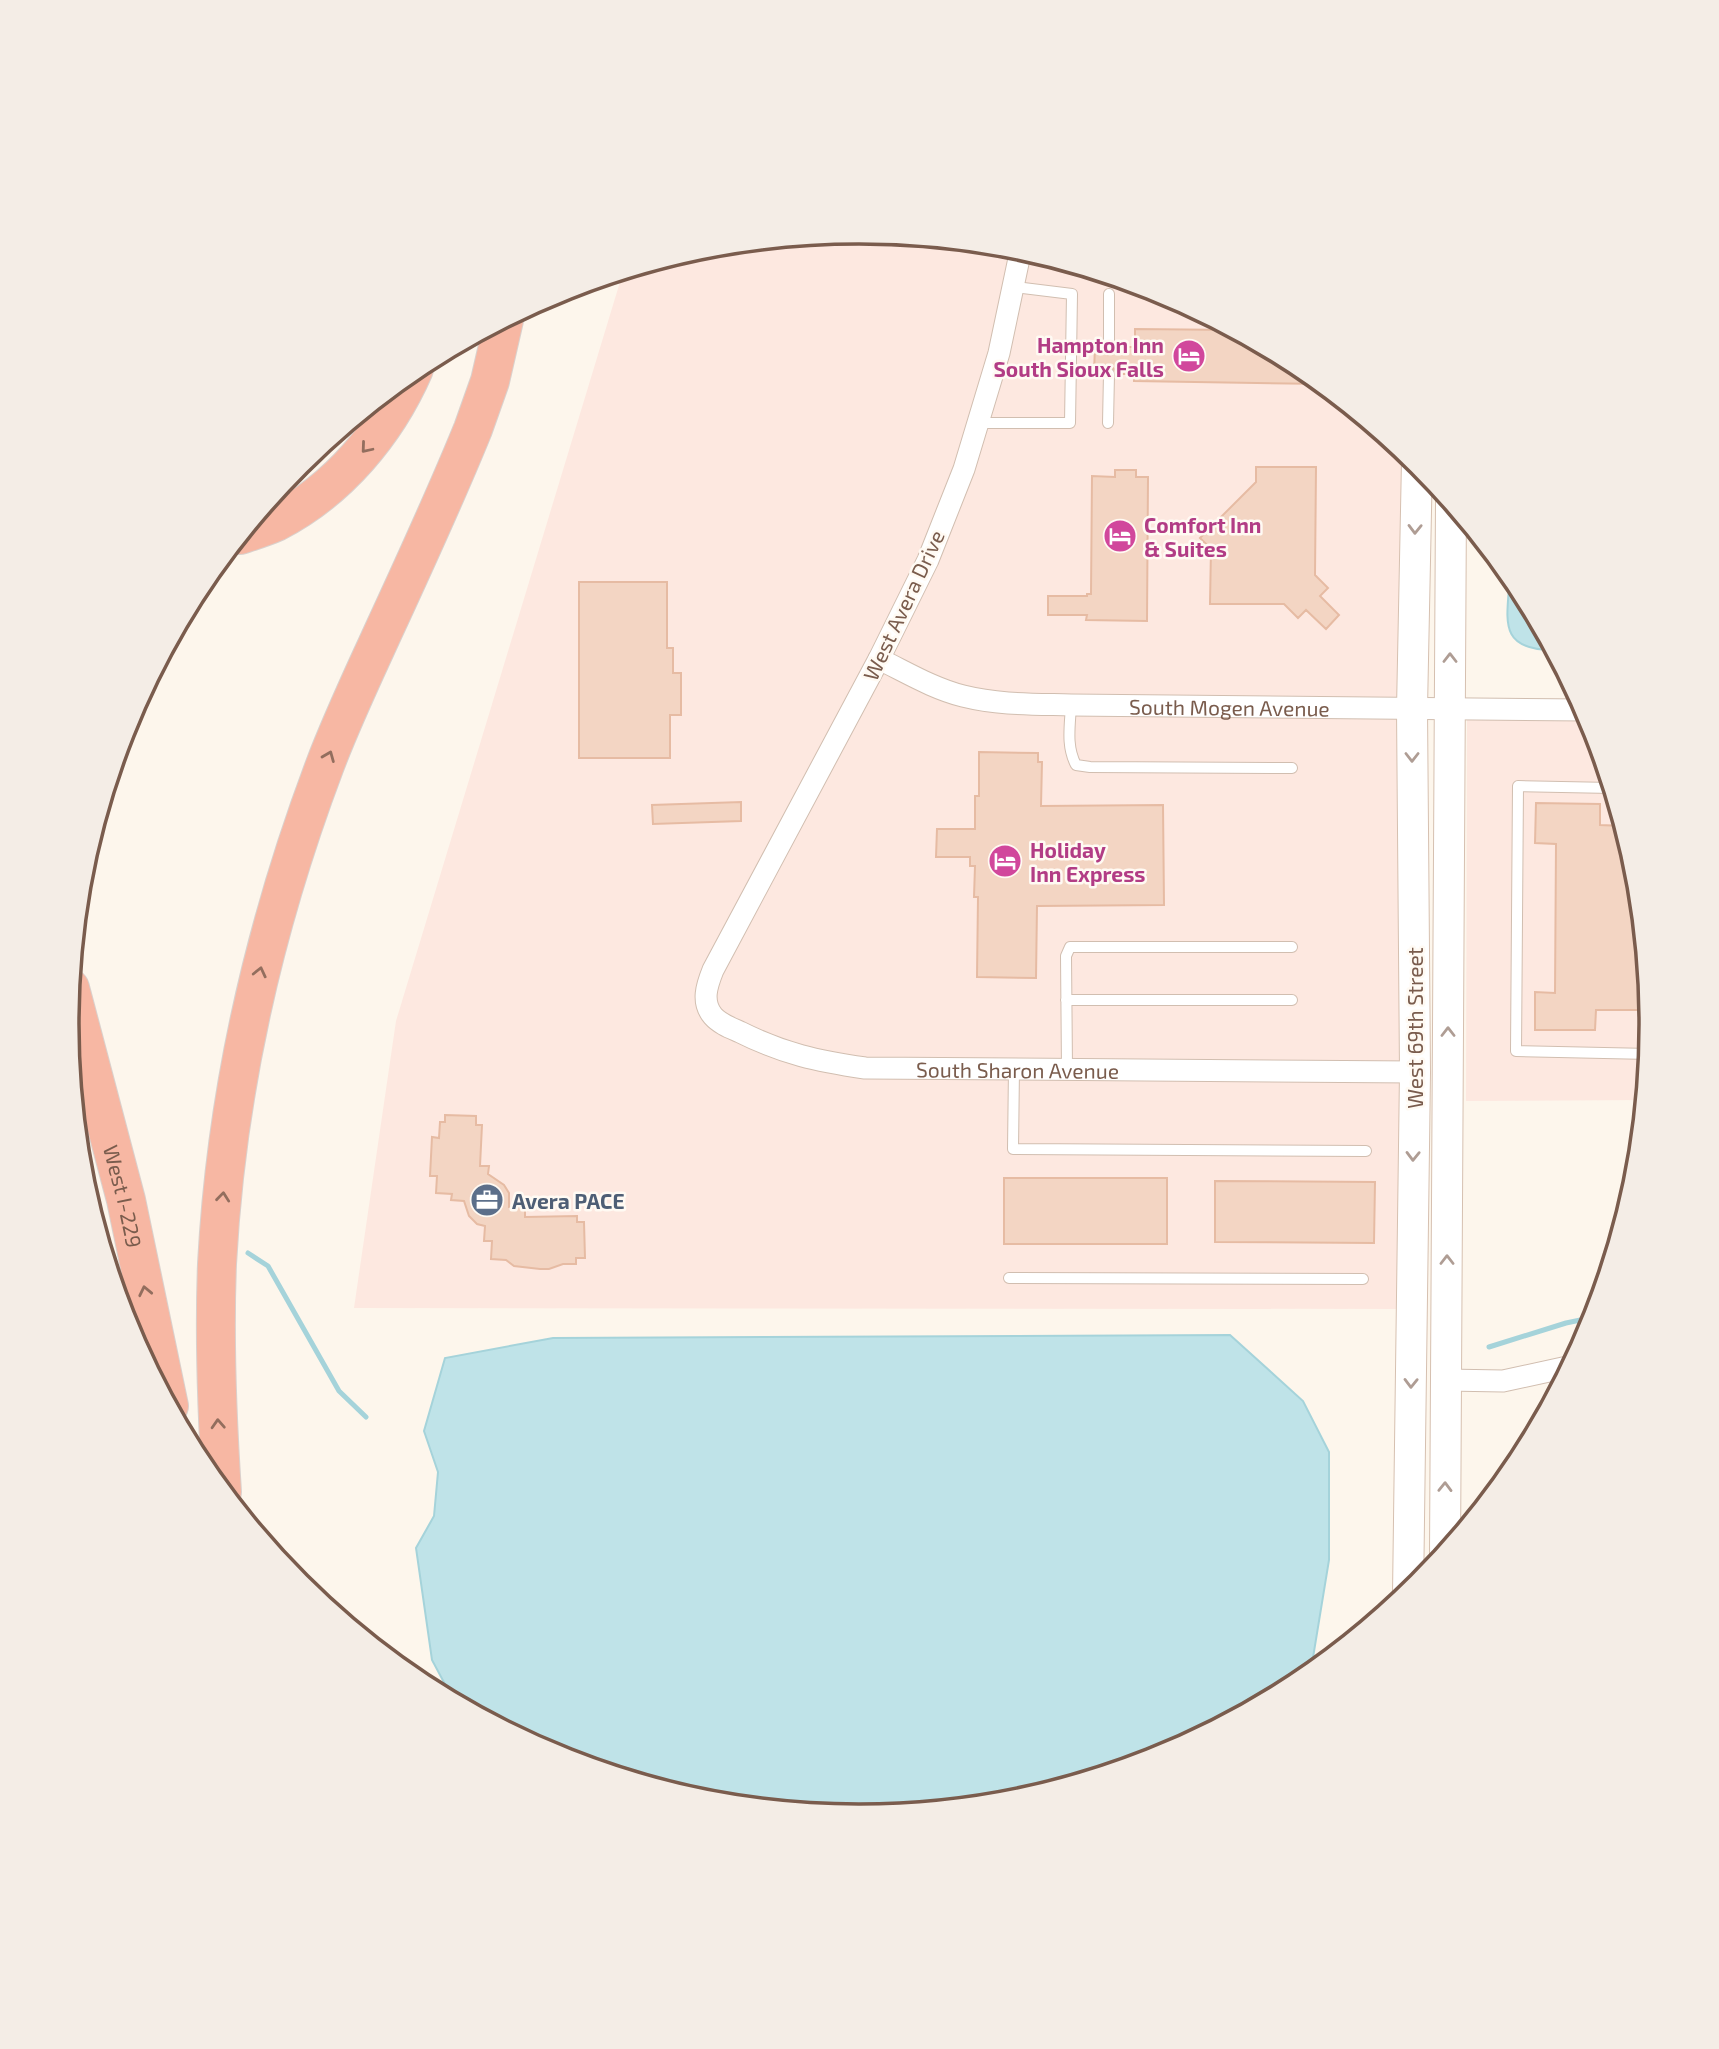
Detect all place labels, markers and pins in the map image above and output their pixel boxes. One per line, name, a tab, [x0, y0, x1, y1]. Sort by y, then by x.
place label: Hampton Inn South Sioux Falls	[994, 332, 1164, 381]
hotel icon: Hampton Inn South Sioux Falls	[1170, 337, 1208, 375]
place label: Comfort Inn & Suites	[1144, 512, 1261, 561]
hotel icon: Comfort Inn & Suites	[1101, 517, 1139, 555]
place label: Holiday Inn Express	[1030, 837, 1146, 886]
hotel icon: Holiday Inn Express	[986, 842, 1024, 880]
office icon: Avera PACE	[468, 1181, 506, 1219]
place label: Avera PACE	[512, 1188, 625, 1213]

